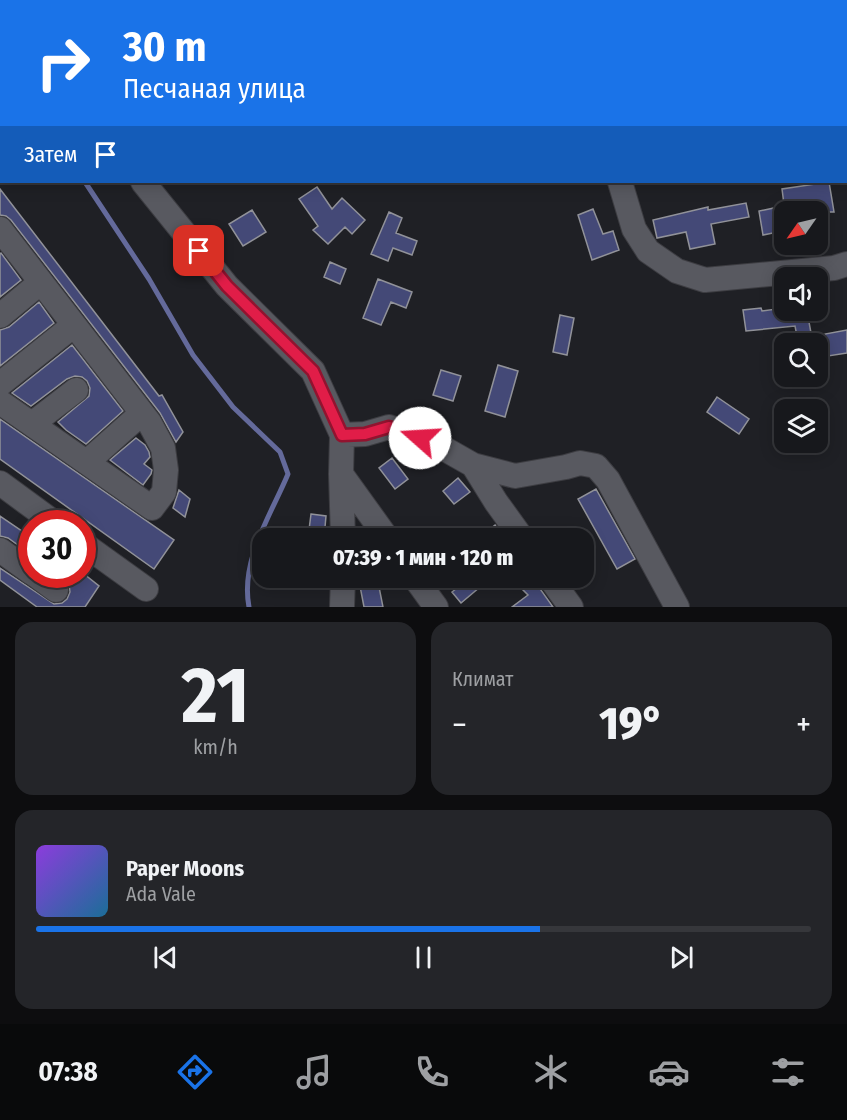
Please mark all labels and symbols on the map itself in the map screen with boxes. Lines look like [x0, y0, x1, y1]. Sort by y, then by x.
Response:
north arrow [774, 201, 828, 255]
pin [173, 225, 224, 276]
position arrow [388, 406, 452, 470]
speed limit sign: 30 [18, 510, 96, 588]

